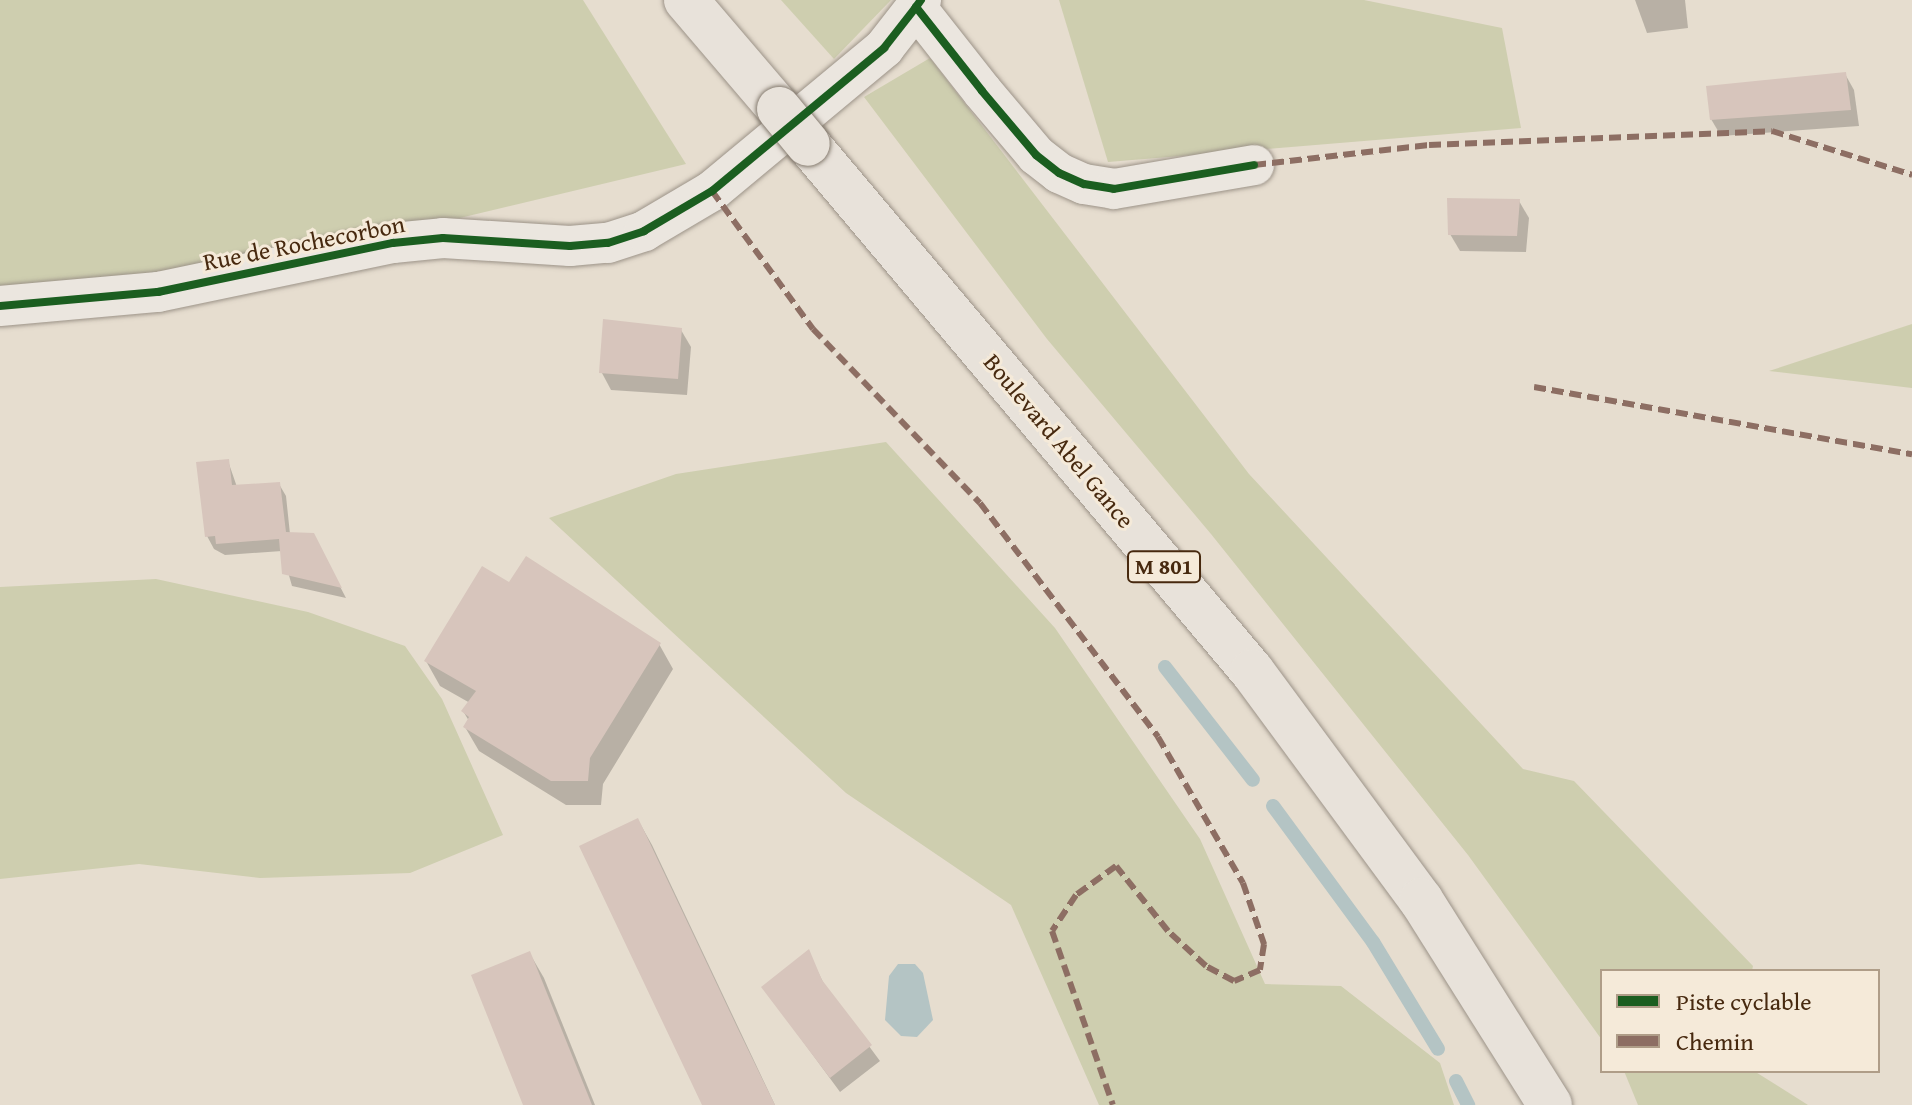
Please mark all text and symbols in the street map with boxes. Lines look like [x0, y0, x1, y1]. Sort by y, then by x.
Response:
street label: Rue de Rochecorbon [201, 209, 407, 277]
street label: Boulevard Abel Gance [978, 348, 1140, 534]
road number: M 801 [1126, 549, 1202, 585]
legend [1600, 969, 1880, 1073]
text: Piste cyclable [1676, 984, 1812, 1019]
text: Chemin [1676, 1024, 1754, 1059]

